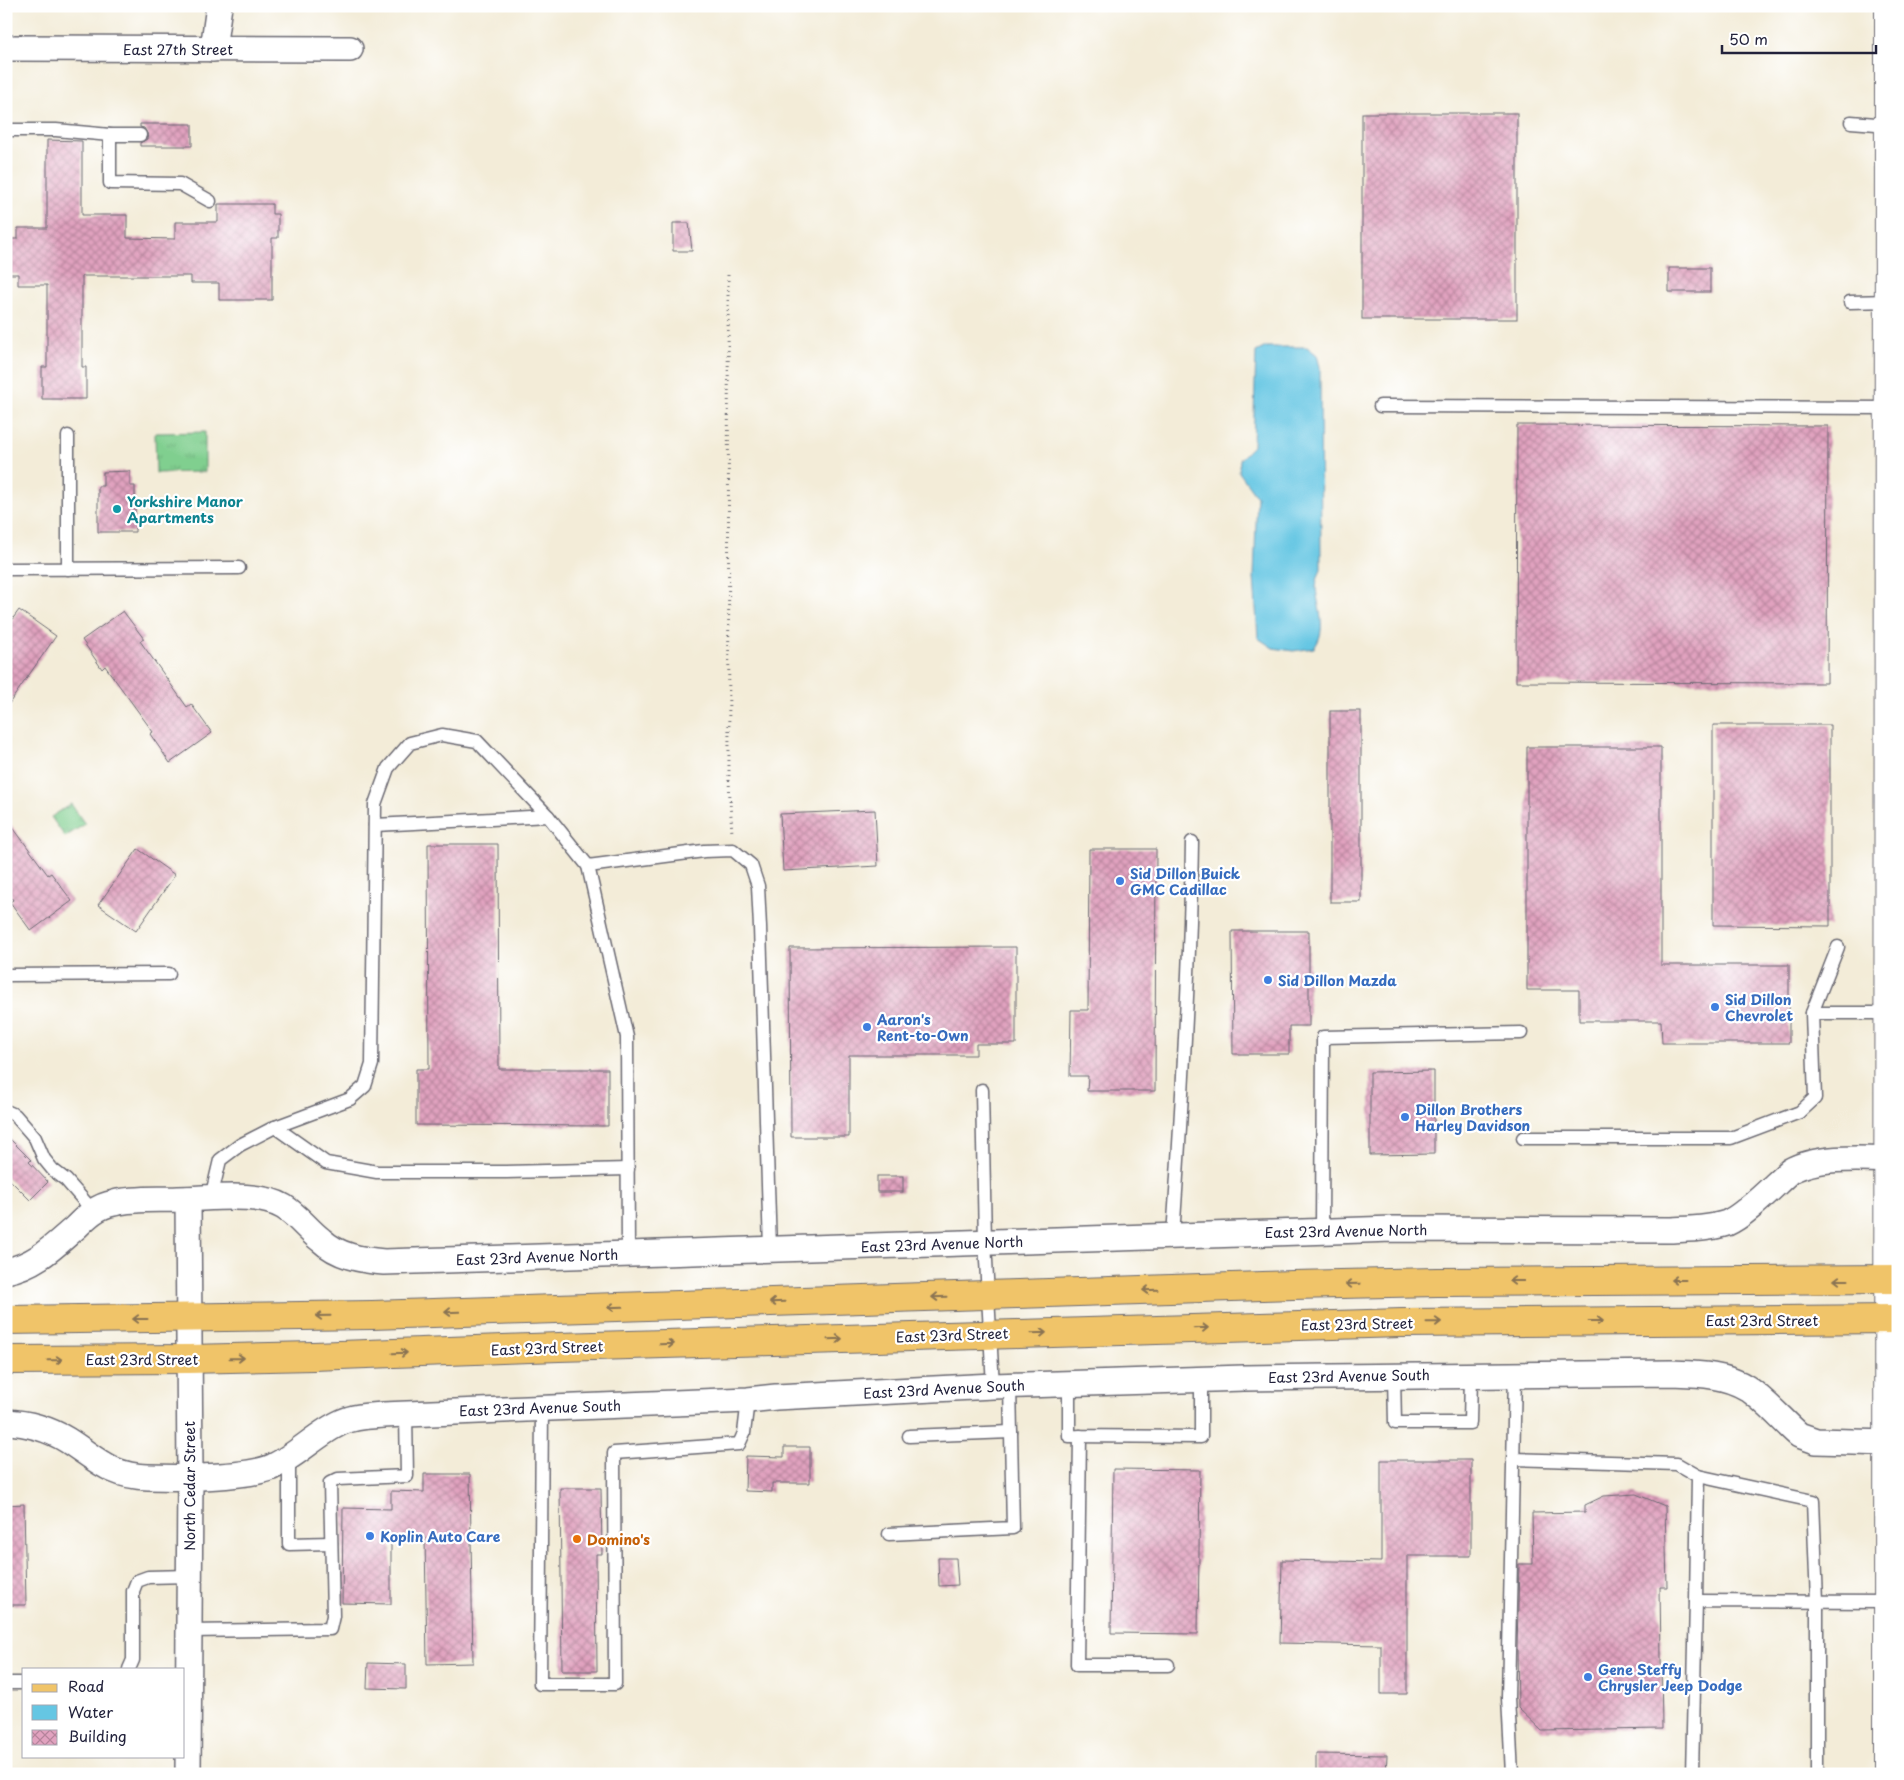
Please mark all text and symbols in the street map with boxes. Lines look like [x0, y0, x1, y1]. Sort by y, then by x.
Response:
scale bar [1722, 22, 1875, 54]
text: 50 m [1729, 27, 1768, 50]
street label: East 27th Street [123, 39, 233, 60]
place label: Yorkshire Manor Apartments [127, 491, 244, 528]
marker: Yorkshire Manor Apartments [111, 503, 123, 515]
place label: Sid Dillon Buick GMC Cadillac [1130, 863, 1241, 900]
marker: Sid Dillon Buick GMC Cadillac [1114, 875, 1126, 887]
place label: Sid Dillon Mazda [1278, 970, 1397, 991]
marker: Sid Dillon Mazda [1262, 974, 1274, 986]
place label: Sid Dillon Chevrolet [1725, 989, 1793, 1026]
marker: Sid Dillon Chevrolet [1709, 1001, 1721, 1013]
place label: Aaron's Rent-to-Own [876, 1009, 969, 1046]
marker: Aaron's Rent-to-Own [861, 1021, 873, 1033]
place label: Dillon Brothers Harley Davidson [1415, 1099, 1530, 1136]
marker: Dillon Brothers Harley Davidson [1399, 1111, 1411, 1123]
street label: East 23rd Avenue North [1265, 1219, 1427, 1243]
street label: East 23rd Avenue North [860, 1231, 1024, 1257]
street label: East 23rd Avenue North [455, 1244, 619, 1270]
one-way arrow [1670, 1275, 1686, 1285]
one-way arrow [1833, 1275, 1849, 1285]
one-way arrow [1508, 1277, 1524, 1286]
one-way arrow [1345, 1279, 1362, 1289]
one-way arrow [1142, 1285, 1158, 1295]
one-way arrow [932, 1292, 948, 1301]
one-way arrow [769, 1297, 786, 1307]
one-way arrow [607, 1302, 623, 1312]
one-way arrow [444, 1308, 460, 1317]
street label: East 23rd Street [1706, 1310, 1818, 1331]
one-way arrow [315, 1311, 332, 1321]
street label: East 23rd Street [1301, 1313, 1414, 1335]
one-way arrow [132, 1314, 148, 1324]
one-way arrow [1588, 1316, 1604, 1326]
one-way arrow [1425, 1317, 1441, 1327]
street label: East 23rd Street [895, 1323, 1009, 1347]
one-way arrow [1193, 1324, 1209, 1333]
one-way arrow [1030, 1328, 1047, 1338]
one-way arrow [826, 1334, 843, 1344]
street label: East 23rd Street [490, 1336, 604, 1360]
one-way arrow [658, 1339, 675, 1349]
one-way arrow [392, 1348, 408, 1358]
street label: East 23rd Street [86, 1349, 198, 1370]
one-way arrow [229, 1353, 245, 1363]
one-way arrow [46, 1355, 63, 1365]
street label: East 23rd Avenue South [1268, 1364, 1430, 1388]
street label: East 23rd Avenue South [863, 1374, 1025, 1404]
street label: East 23rd Avenue South [459, 1395, 621, 1421]
street label: North Cedar Street [179, 1421, 200, 1551]
place label: Koplin Auto Care [380, 1526, 501, 1547]
place label: Domino's [587, 1529, 650, 1550]
marker: Koplin Auto Care [364, 1530, 376, 1542]
marker: Domino's [571, 1533, 583, 1545]
place label: Gene Steffy Chrysler Jeep Dodge [1598, 1659, 1743, 1696]
legend [22, 1668, 185, 1758]
marker: Gene Steffy Chrysler Jeep Dodge [1582, 1671, 1594, 1683]
text: Road [68, 1674, 104, 1697]
text: Water [68, 1700, 113, 1723]
text: Building [68, 1724, 127, 1747]

